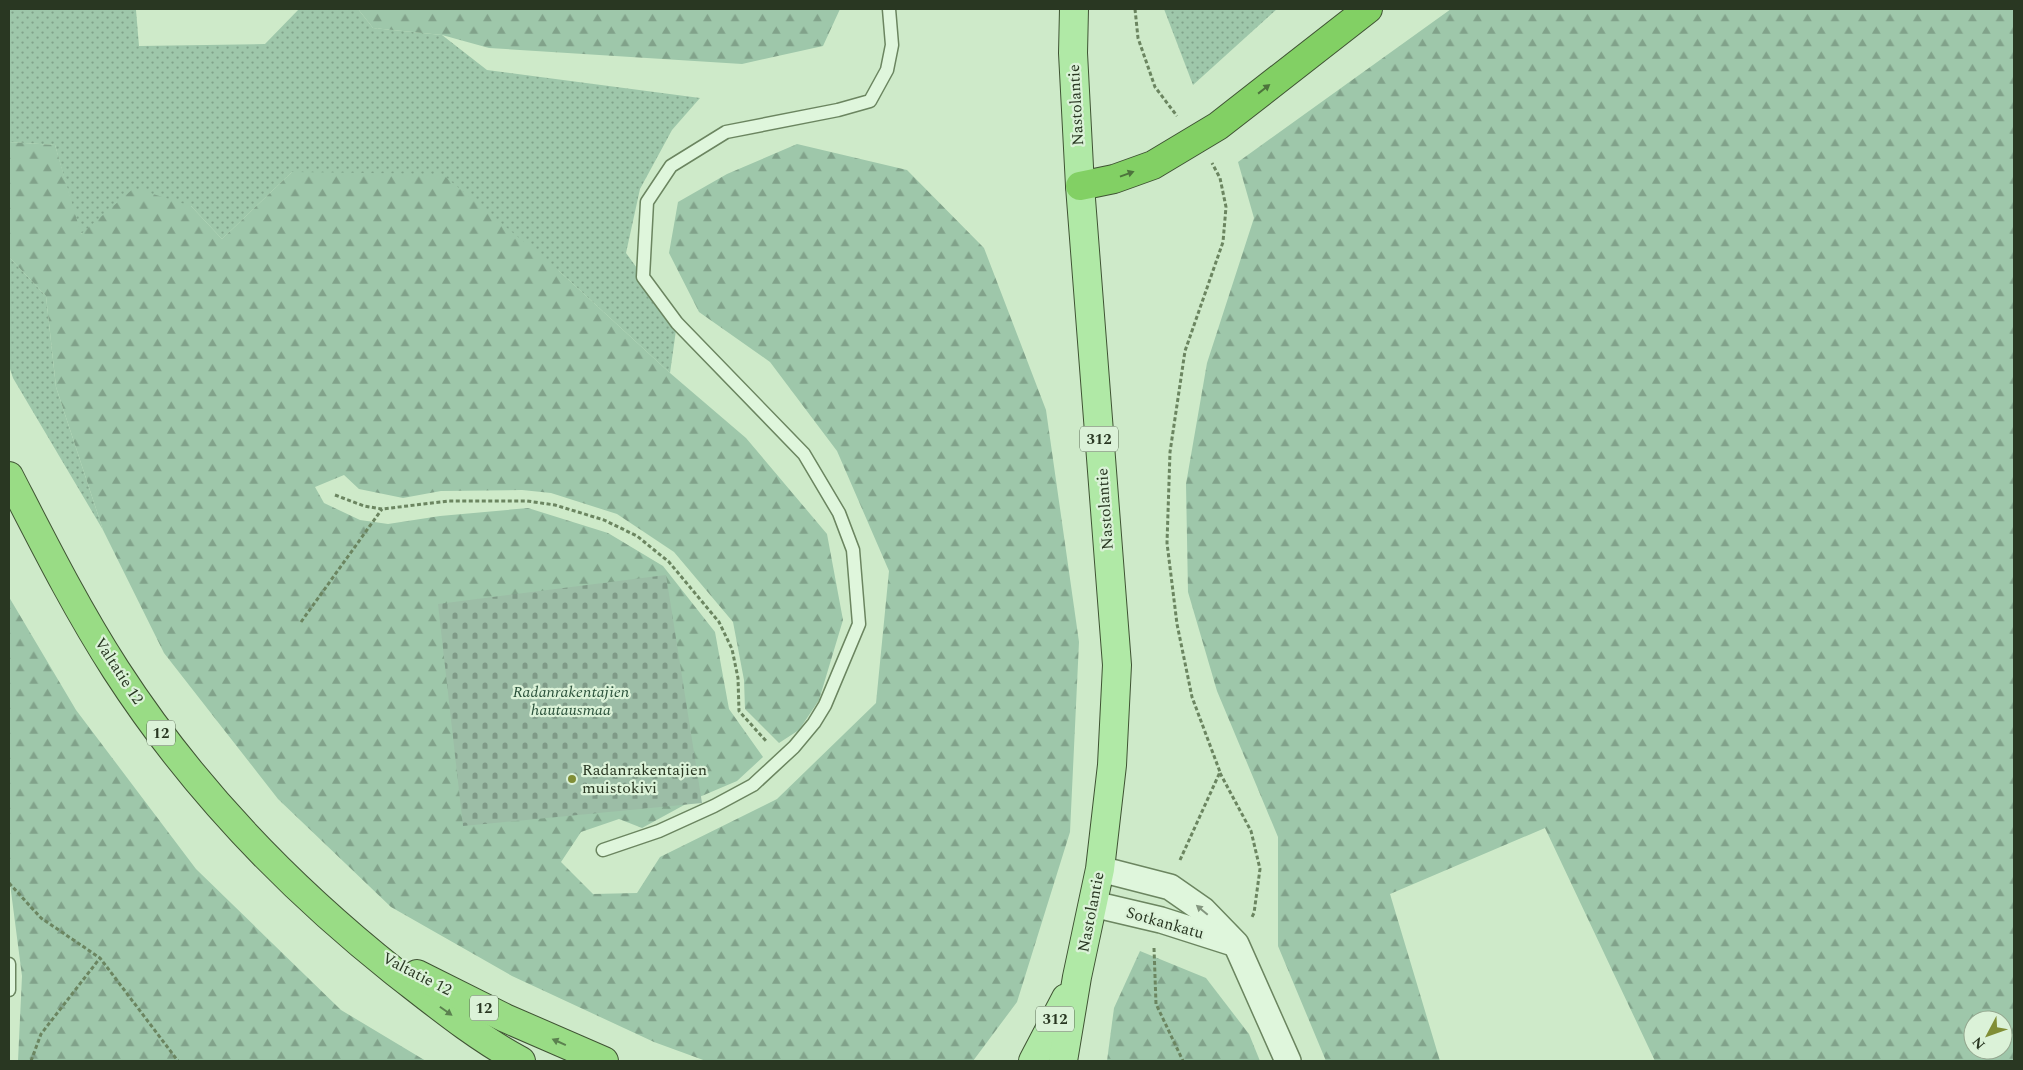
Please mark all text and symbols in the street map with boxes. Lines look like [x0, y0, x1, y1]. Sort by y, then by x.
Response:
street label: Nastolantie [1062, 64, 1090, 146]
one-way arrow [1258, 84, 1271, 95]
one-way arrow [1120, 170, 1135, 178]
road number: 312 [1080, 426, 1118, 452]
street label: Nastolantie [1090, 467, 1120, 551]
street label: Valtatie 12 [88, 633, 150, 709]
park label: Radanrakentajien hautausmaa [513, 680, 630, 722]
road number: 12 [147, 720, 175, 746]
place label: Radanrakentajien muistokivi [582, 758, 707, 800]
marker: Radanrakentajien muistokivi [566, 773, 578, 785]
street label: Nastolantie [1071, 870, 1111, 954]
street label: Sotkankatu [1123, 900, 1207, 946]
one-way arrow [1195, 904, 1208, 915]
street label: Valtatie 12 [378, 946, 456, 1002]
road number: 12 [470, 996, 498, 1020]
one-way arrow [439, 1006, 453, 1016]
road number: 312 [1036, 1006, 1074, 1032]
north arrow [1963, 1010, 2013, 1060]
text: N [1967, 1032, 1990, 1054]
one-way arrow [552, 1038, 566, 1046]

